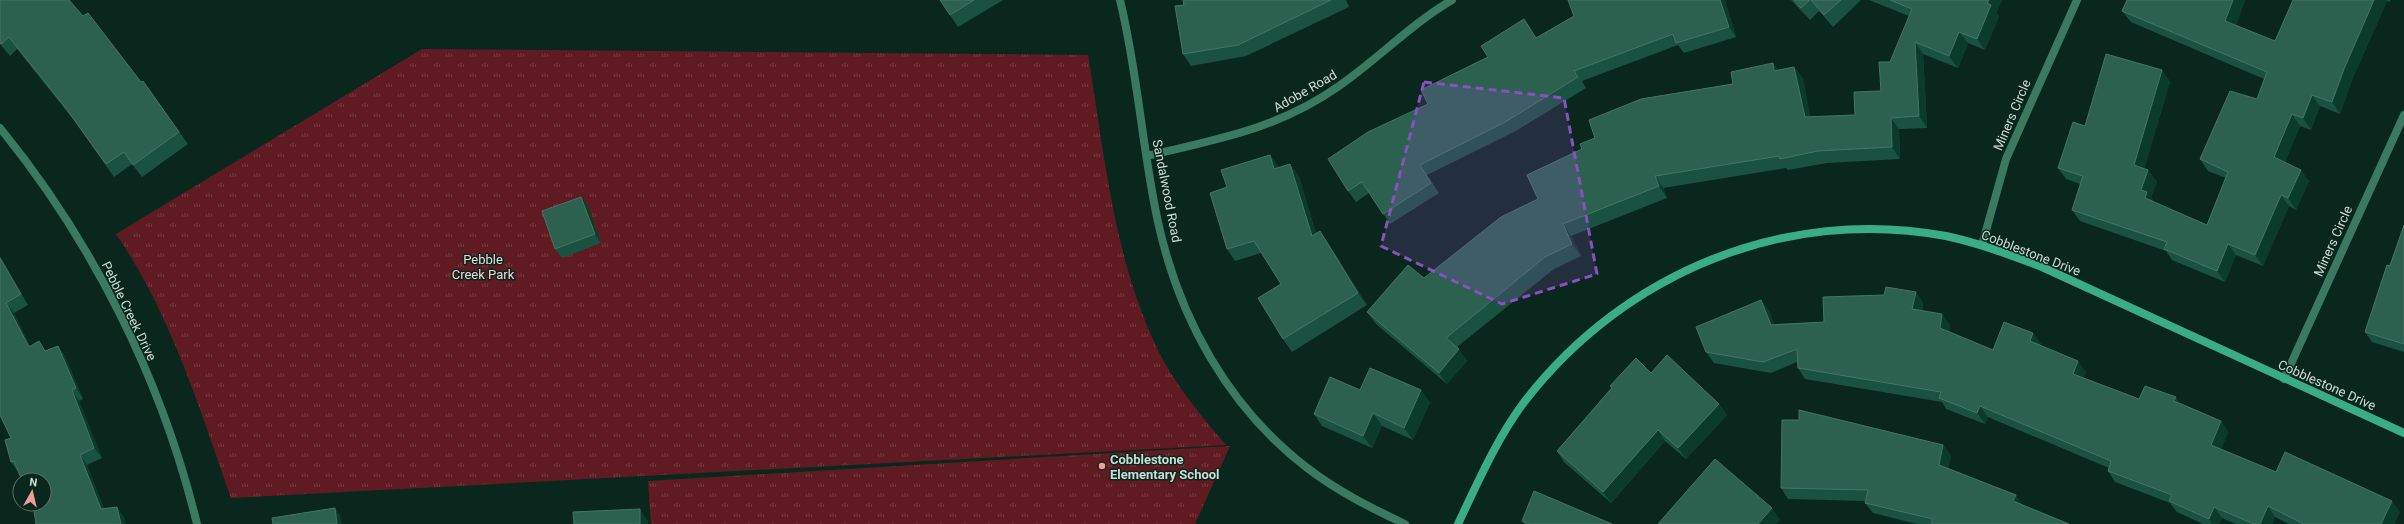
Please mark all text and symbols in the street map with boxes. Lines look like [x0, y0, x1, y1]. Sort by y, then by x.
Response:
street label: Adobe Road [1271, 67, 1339, 115]
street label: Miners Circle [1990, 77, 2034, 153]
street label: Sandalwood Road [1150, 138, 1184, 244]
street label: Miners Circle [2311, 203, 2355, 279]
street label: Cobblestone Drive [1979, 227, 2083, 279]
park label: Pebble Creek Park [452, 252, 515, 282]
street label: Pebble Creek Drive [98, 259, 160, 363]
street label: Cobblestone Drive [2276, 357, 2378, 413]
place label: Cobblestone Elementary School [1110, 452, 1220, 482]
marker: Cobblestone Elementary School [1097, 461, 1107, 471]
north arrow [12, 472, 52, 512]
text: N [29, 476, 38, 490]

